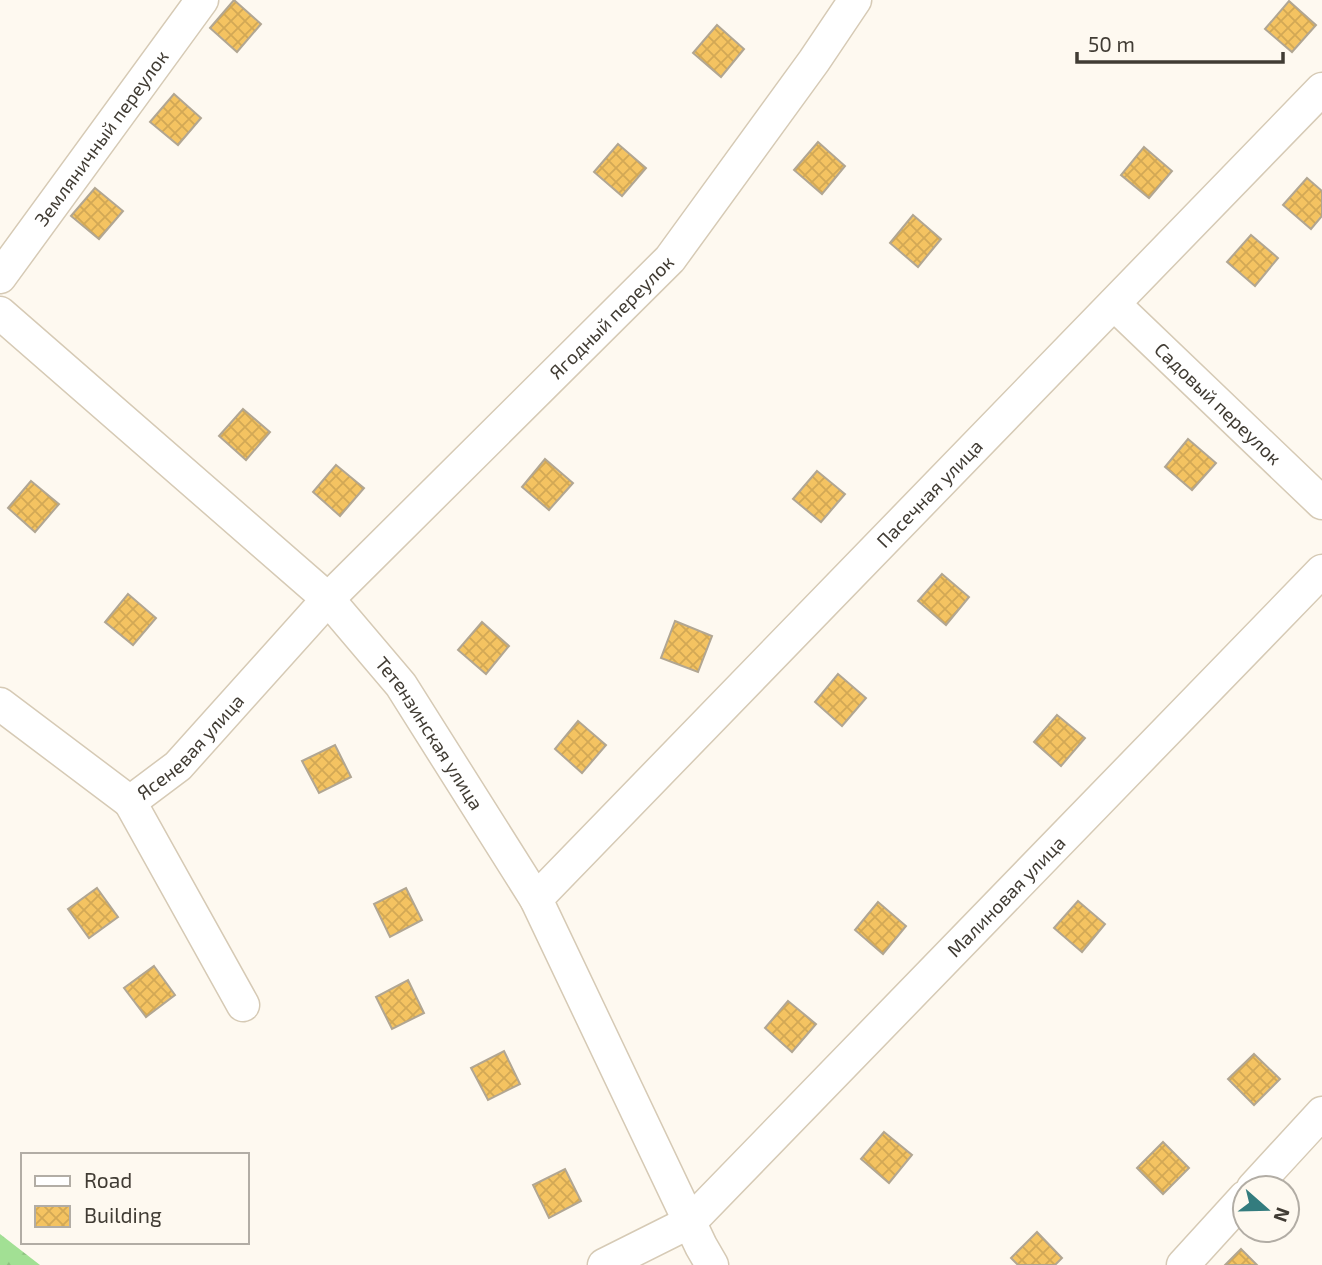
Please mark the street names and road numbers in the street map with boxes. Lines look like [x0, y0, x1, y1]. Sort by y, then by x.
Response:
street label: Земляничный переулок [29, 45, 173, 230]
street label: Ягодный переулок [544, 250, 678, 383]
street label: Садовый переулок [1150, 337, 1287, 469]
street label: Пасечная улица [871, 434, 987, 552]
street label: Тетензинская улица [371, 652, 489, 814]
street label: Ясеневая улица [132, 689, 248, 804]
street label: Малиновая улица [942, 831, 1070, 961]

